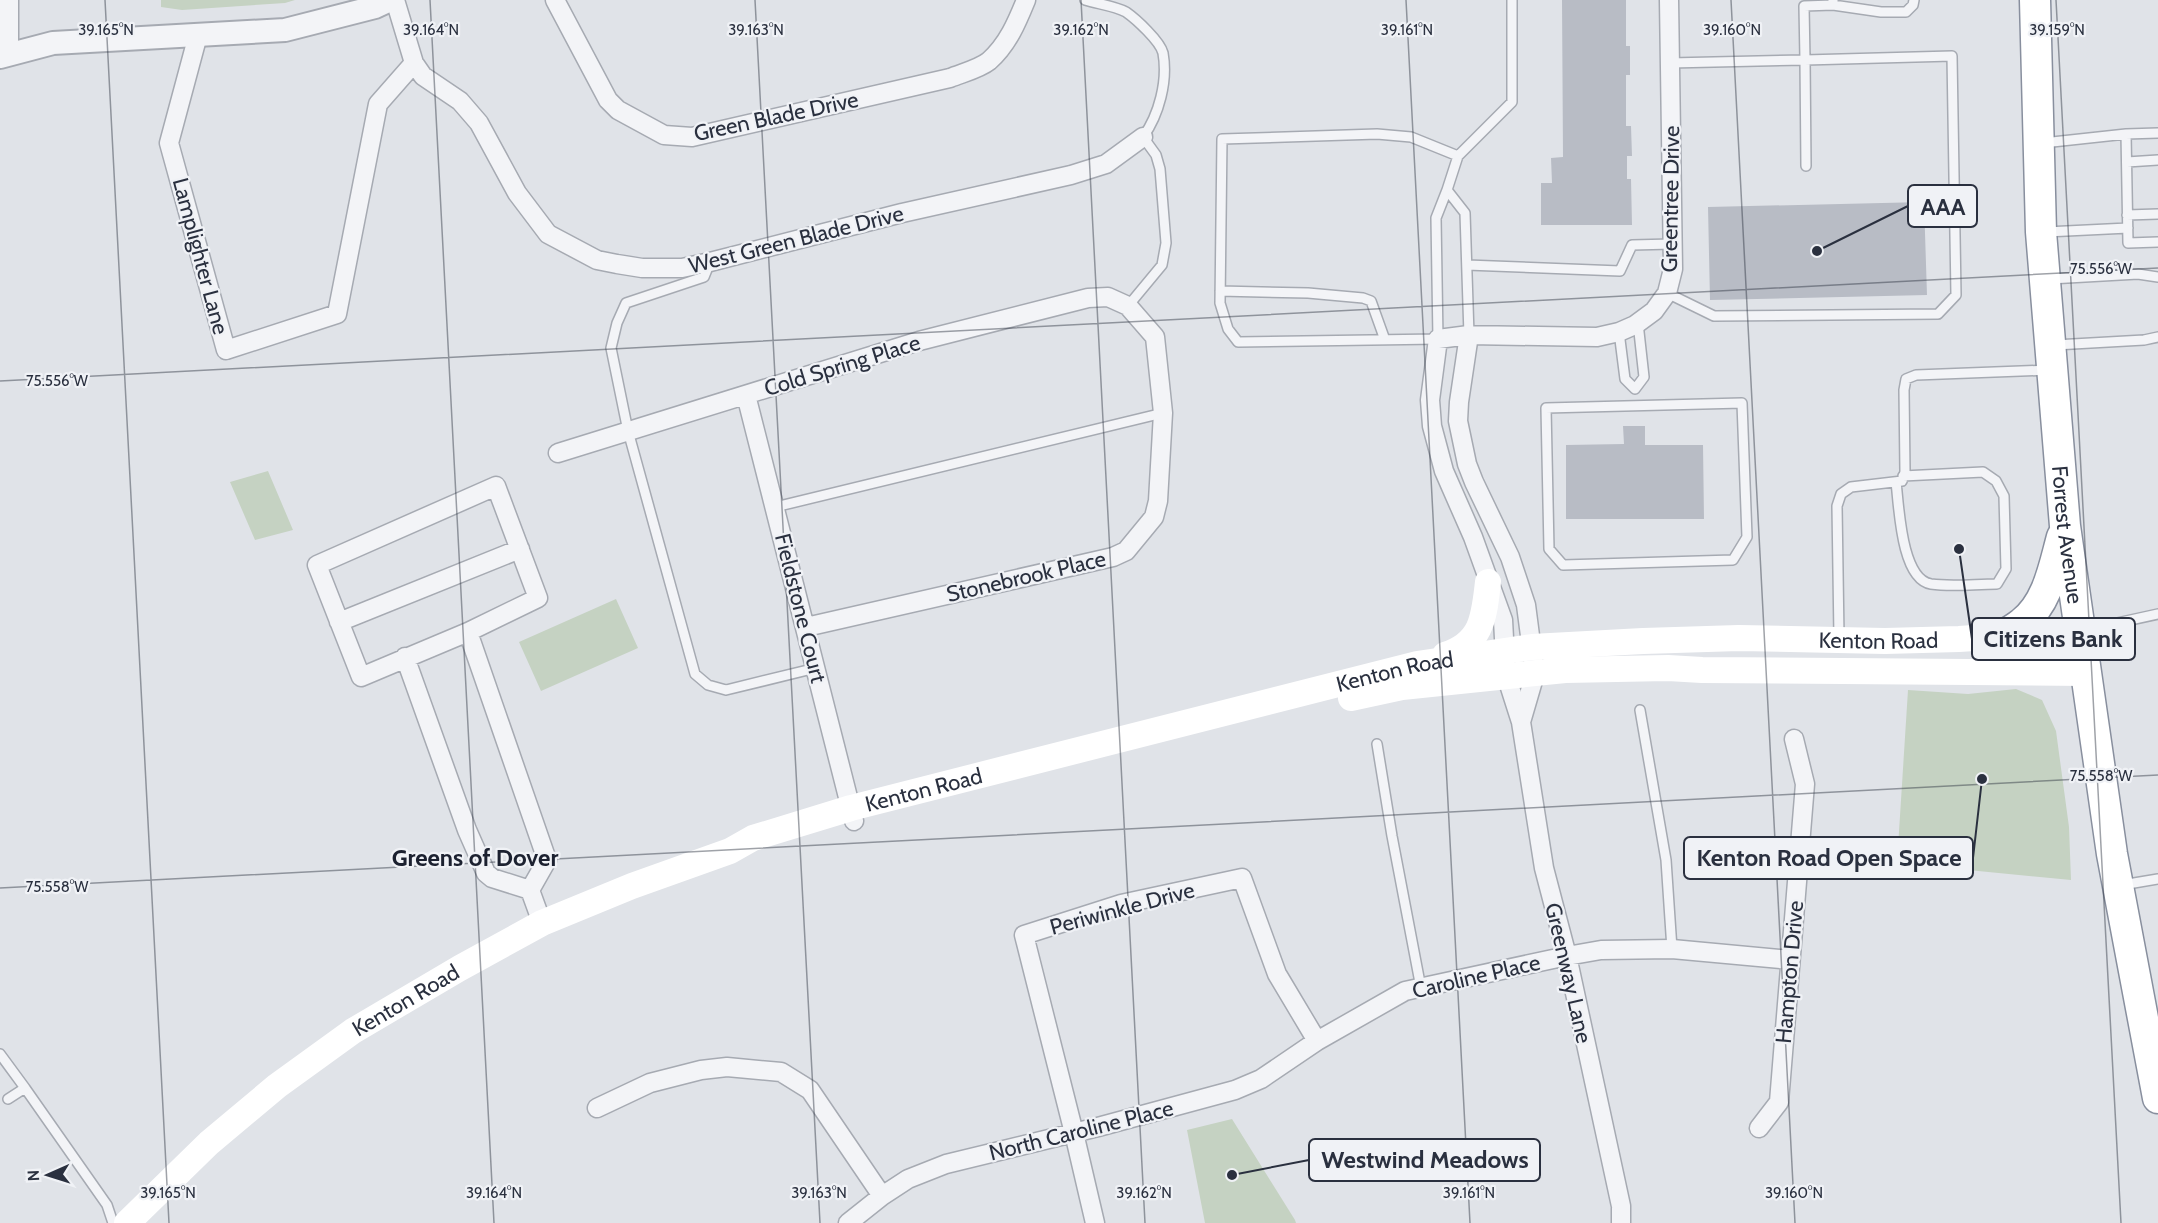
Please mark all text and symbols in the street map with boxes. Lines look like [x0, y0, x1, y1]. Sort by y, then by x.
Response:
text: 39.165°N [78, 21, 134, 39]
text: 39.164°N [403, 21, 459, 39]
text: 39.163°N [728, 21, 784, 39]
text: 39.162°N [1053, 21, 1109, 39]
text: 39.161°N [1381, 21, 1433, 39]
text: 39.160°N [1703, 21, 1761, 39]
text: 39.159°N [2029, 21, 2085, 39]
street label: Green Blade Drive [691, 86, 861, 147]
street label: Greentree Drive [1656, 125, 1685, 273]
street label: Lamplighter Lane [167, 175, 234, 338]
callout: AAA [1908, 185, 1977, 227]
text: AAA [1920, 192, 1966, 221]
street label: West Green Blade Drive [686, 200, 906, 279]
text: 75.556°W [2070, 260, 2133, 278]
street label: Cold Spring Place [761, 329, 923, 402]
text: 75.556°W [26, 372, 89, 390]
street label: Forrest Avenue [2046, 465, 2089, 606]
street label: Fieldstone Court [769, 531, 832, 686]
street label: Stonebrook Place [944, 545, 1108, 608]
callout: Citizens Bank [1972, 618, 2135, 660]
text: Citizens Bank [1983, 624, 2123, 653]
street label: Kenton Road [1818, 627, 1939, 655]
street label: Kenton Road [1333, 646, 1455, 698]
street label: Kenton Road [862, 762, 985, 818]
text: 75.558°W [2070, 767, 2133, 785]
callout: Kenton Road Open Space [1684, 837, 1973, 879]
district label: Greens of Dover [392, 843, 558, 872]
text: Kenton Road Open Space [1696, 843, 1962, 872]
street label: Periwinkle Drive [1047, 876, 1197, 941]
text: 75.558°W [26, 878, 89, 896]
street label: Hampton Drive [1770, 899, 1809, 1045]
street label: Greenway Lane [1539, 900, 1598, 1046]
street label: Caroline Place [1409, 949, 1543, 1004]
street label: Kenton Road [347, 959, 464, 1042]
street label: North Caroline Place [986, 1095, 1176, 1166]
callout: Westwind Meadows [1309, 1139, 1540, 1181]
north arrow [18, 1145, 78, 1205]
text: Westwind Meadows [1321, 1145, 1529, 1174]
text: N [24, 1170, 43, 1182]
text: 39.165°N [140, 1184, 196, 1202]
text: 39.164°N [466, 1184, 522, 1202]
text: 39.163°N [791, 1184, 847, 1202]
text: 39.162°N [1116, 1184, 1172, 1202]
text: 39.161°N [1443, 1184, 1495, 1202]
text: 39.160°N [1765, 1184, 1823, 1202]

